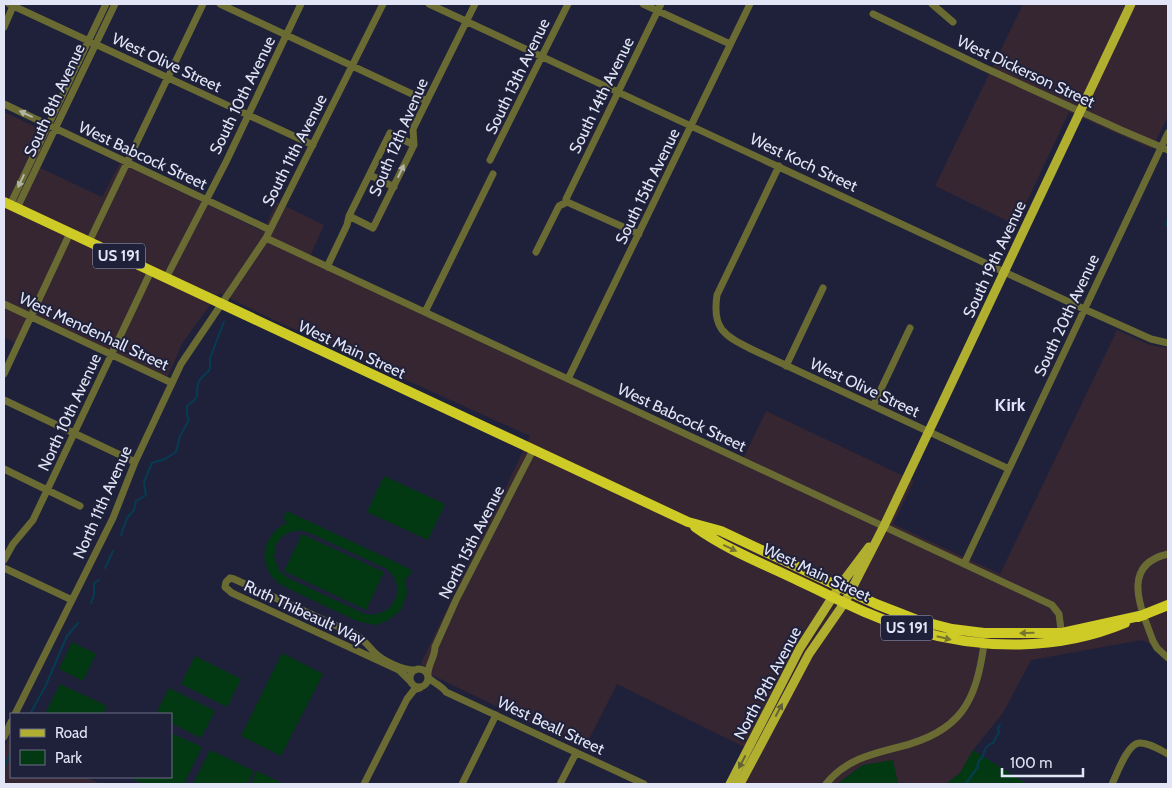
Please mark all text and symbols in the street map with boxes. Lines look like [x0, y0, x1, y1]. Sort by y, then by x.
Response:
street label: South 13th Avenue [481, 15, 554, 137]
street label: West Olive Street [109, 29, 225, 96]
street label: West Dickerson Street [954, 31, 1098, 112]
street label: South 10th Avenue [206, 33, 279, 157]
street label: South 14th Avenue [565, 34, 638, 156]
street label: South 8th Avenue [20, 41, 89, 160]
street label: South 12th Avenue [365, 75, 432, 199]
street label: South 11th Avenue [258, 91, 331, 209]
one-way arrow [19, 110, 33, 118]
street label: West Babcock Street [76, 117, 211, 194]
street label: South 15th Avenue [611, 125, 684, 247]
street label: West Koch Street [747, 129, 861, 196]
one-way arrow [398, 164, 406, 178]
one-way arrow [17, 174, 25, 188]
street label: South 19th Avenue [959, 198, 1030, 321]
road number: US 191 [93, 244, 145, 268]
street label: South 20th Avenue [1030, 251, 1103, 379]
street label: West Mendenhall Street [16, 288, 172, 375]
street label: West Main Street [295, 316, 409, 383]
street label: North 10th Avenue [34, 350, 105, 474]
street label: West Olive Street [807, 354, 923, 421]
street label: West Babcock Street [615, 379, 750, 456]
district label: Kirk [995, 394, 1026, 416]
street label: North 11th Avenue [69, 443, 136, 562]
street label: North 15th Avenue [435, 482, 508, 602]
street label: West Main Street [760, 539, 874, 606]
one-way arrow [722, 544, 737, 552]
street label: Ruth Thibeault Way [241, 576, 369, 649]
road number: US 191 [881, 616, 933, 640]
street label: North 19th Avenue [730, 623, 805, 743]
one-way arrow [1019, 630, 1035, 638]
one-way arrow [936, 634, 951, 642]
street label: West Beall Street [494, 692, 608, 759]
one-way arrow [775, 703, 783, 717]
legend [10, 713, 172, 778]
text: Road [55, 724, 88, 742]
scale bar [1002, 746, 1083, 778]
text: Park [55, 749, 82, 767]
text: 100 m [1010, 754, 1052, 772]
one-way arrow [737, 755, 746, 768]

